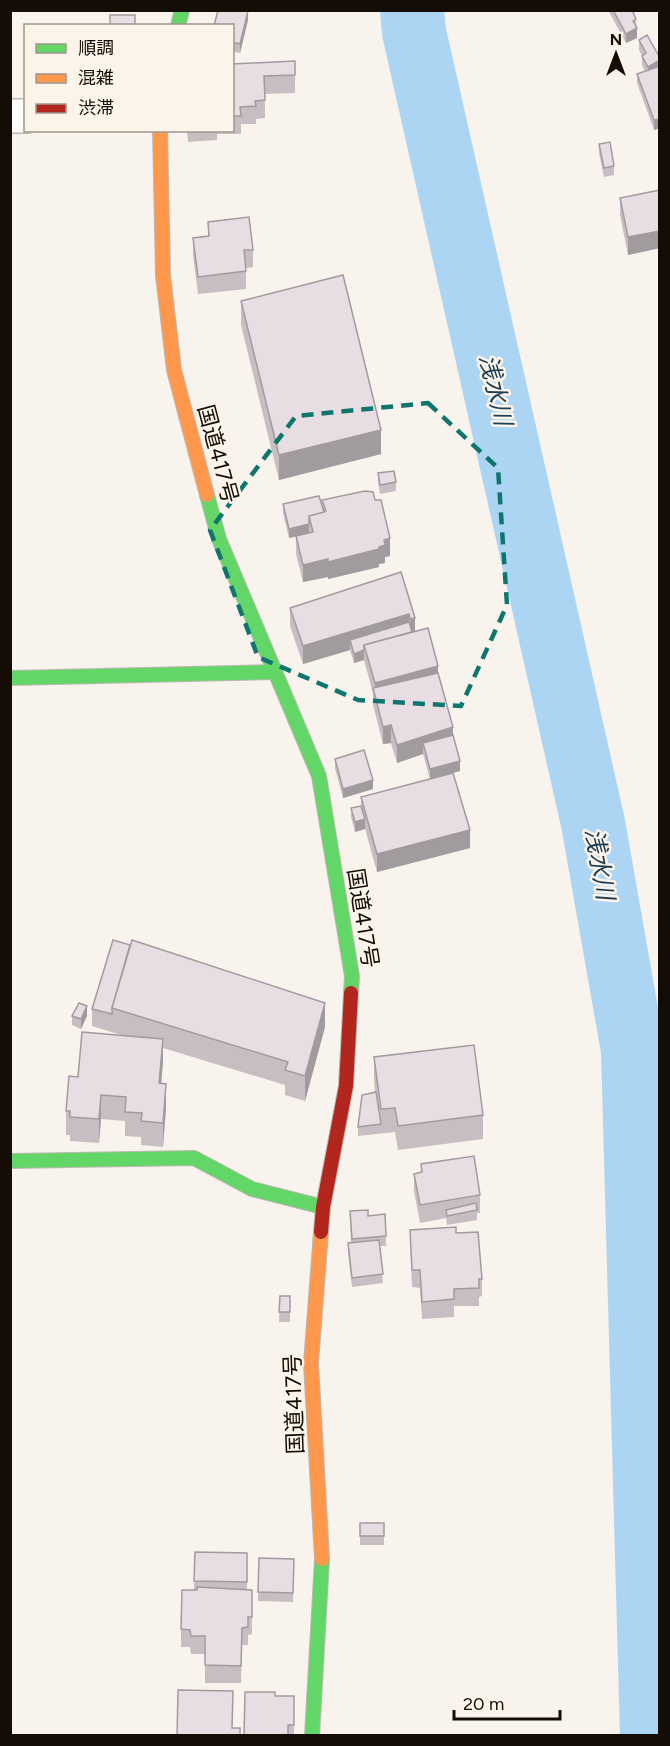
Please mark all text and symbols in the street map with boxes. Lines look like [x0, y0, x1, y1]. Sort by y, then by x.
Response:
legend [24, 24, 234, 132]
north arrow [586, 24, 646, 84]
text: N [610, 30, 622, 49]
text: 順調 [78, 37, 114, 59]
text: 混雑 [78, 67, 114, 89]
text: 渋滞 [78, 97, 114, 119]
water label: 浅水川 [474, 352, 519, 431]
street label: 国道417号 [192, 402, 244, 506]
water label: 浅水川 [579, 826, 621, 905]
street label: 国道417号 [342, 866, 384, 970]
street label: 国道417号 [279, 1353, 309, 1455]
scale bar [454, 1683, 560, 1721]
text: 20 m [463, 1693, 504, 1715]

